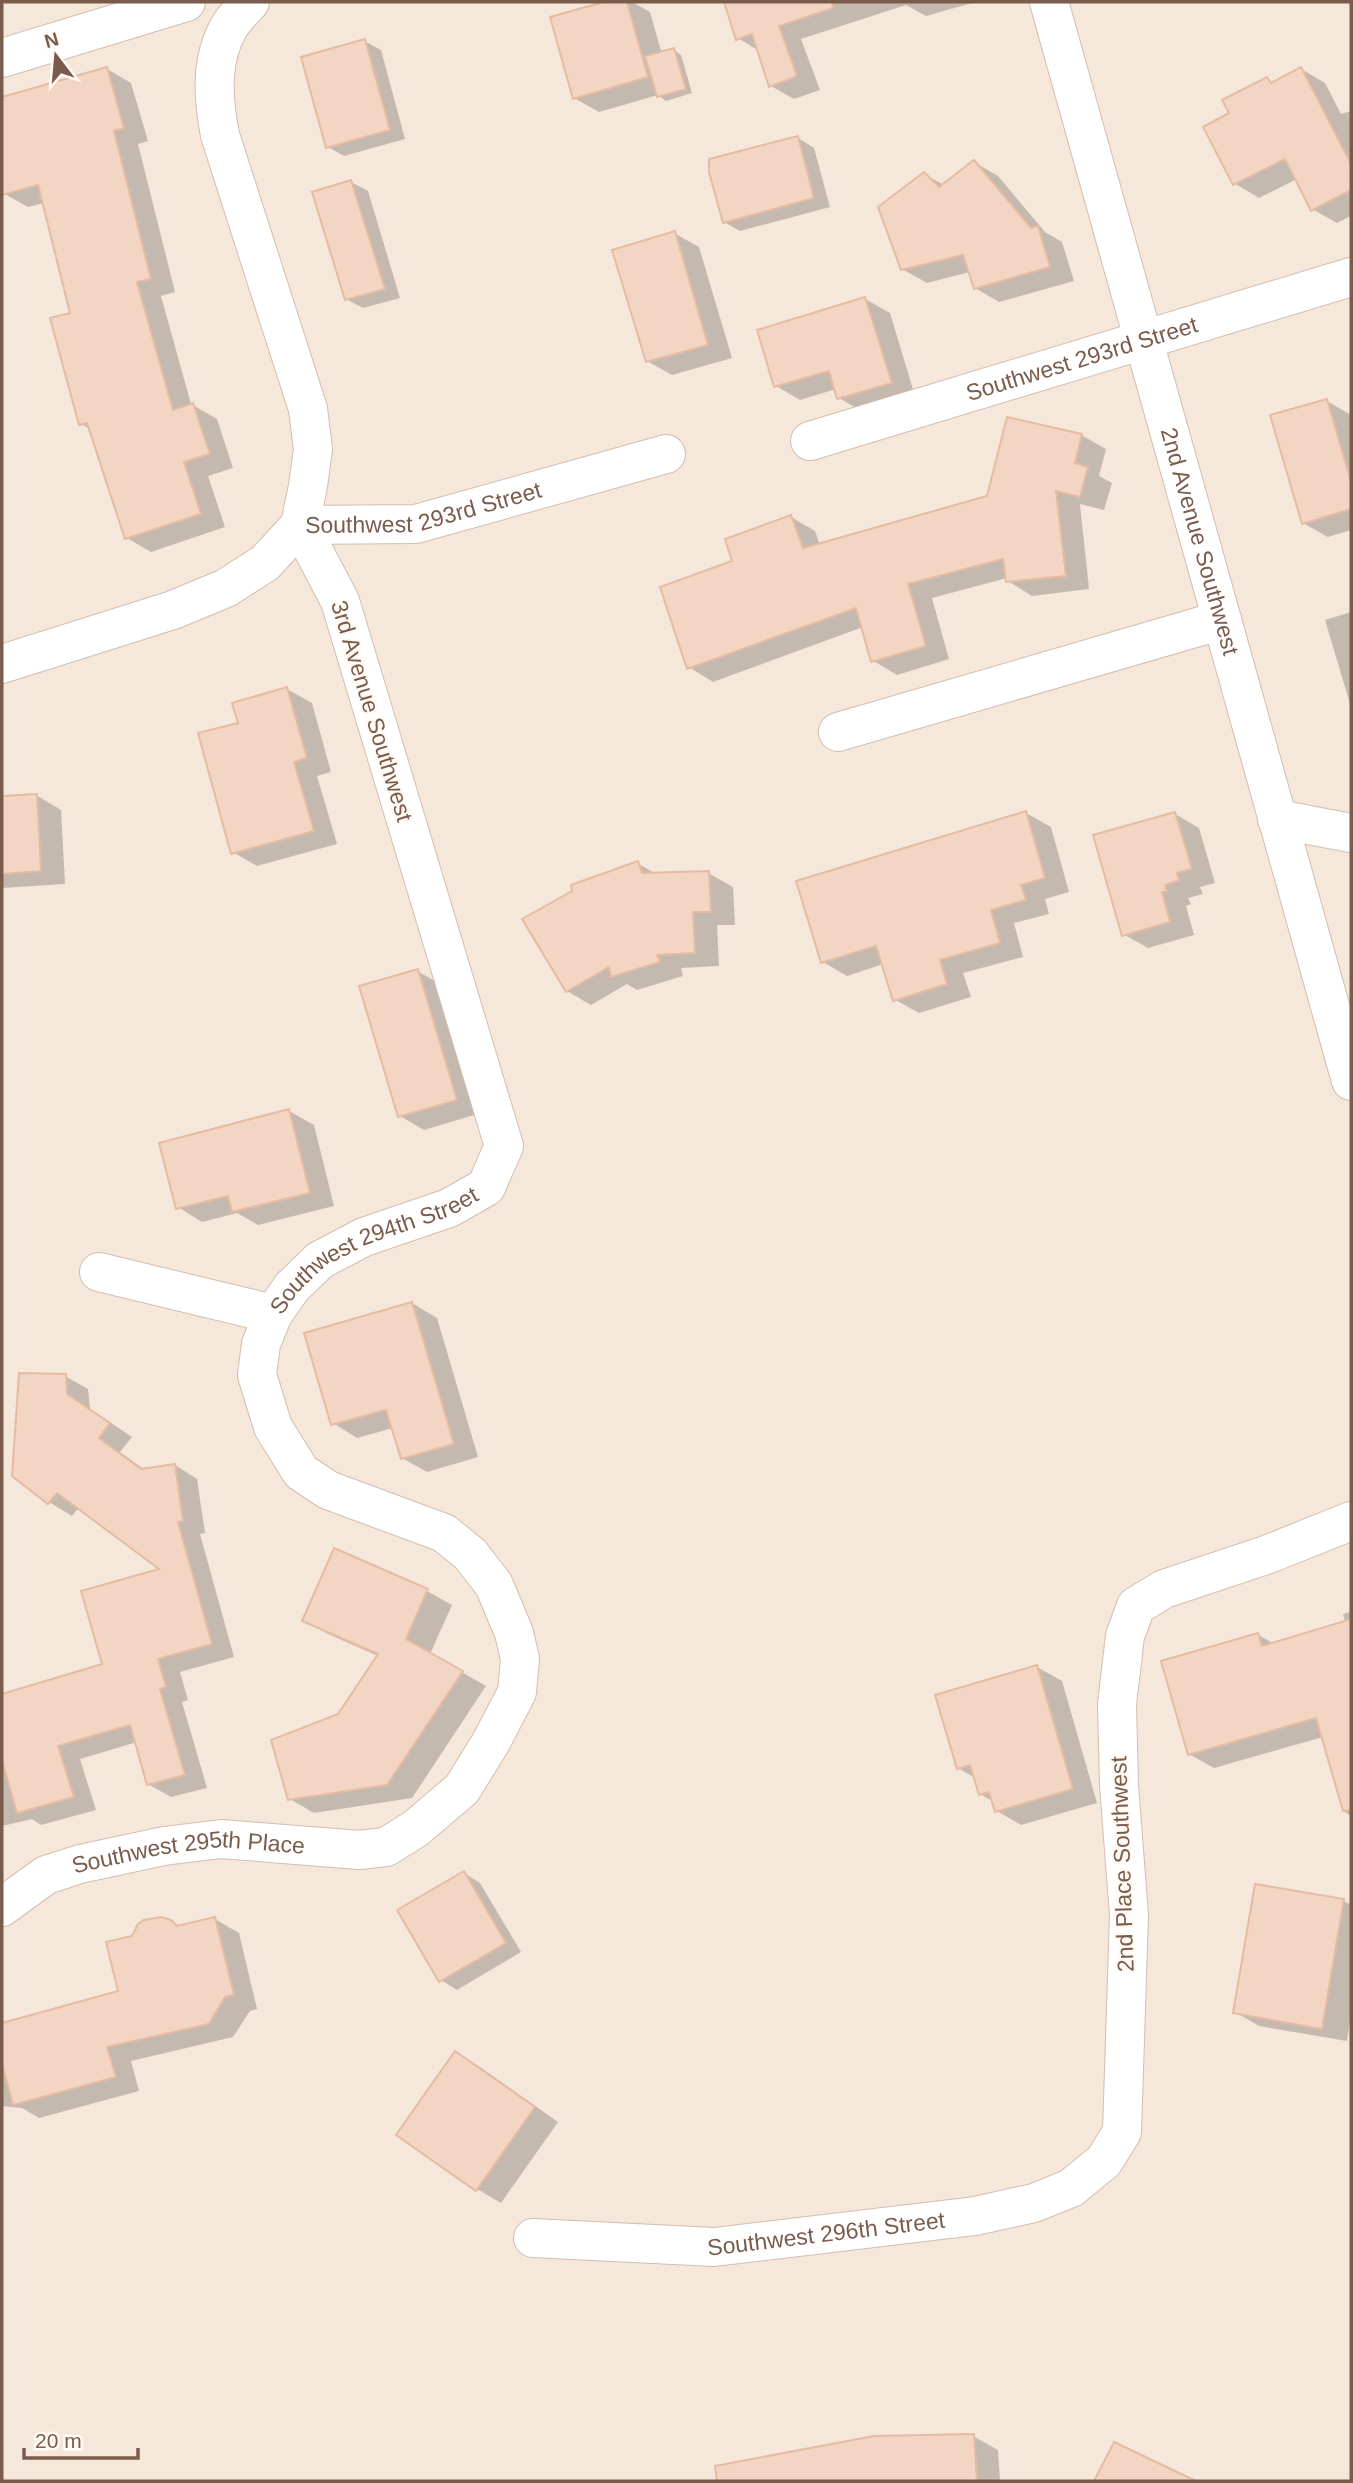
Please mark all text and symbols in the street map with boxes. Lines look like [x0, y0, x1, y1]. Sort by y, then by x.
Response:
north arrow [21, 21, 91, 91]
text: N [42, 28, 61, 52]
street label: Southwest 293rd Street [963, 311, 1201, 406]
street label: 2nd Avenue Southwest [1156, 425, 1244, 659]
street label: Southwest 293rd Street [305, 476, 545, 538]
street label: 3rd Avenue Southwest [326, 597, 418, 825]
street label: Southwest 294th Street [264, 1181, 483, 1319]
street label: 2nd Place Southwest [1105, 1755, 1139, 1972]
street label: Southwest 295th Place [69, 1826, 306, 1879]
street label: Southwest 296th Street [706, 2207, 947, 2261]
scale bar [24, 2416, 138, 2460]
text: 20 m [35, 2429, 82, 2452]

